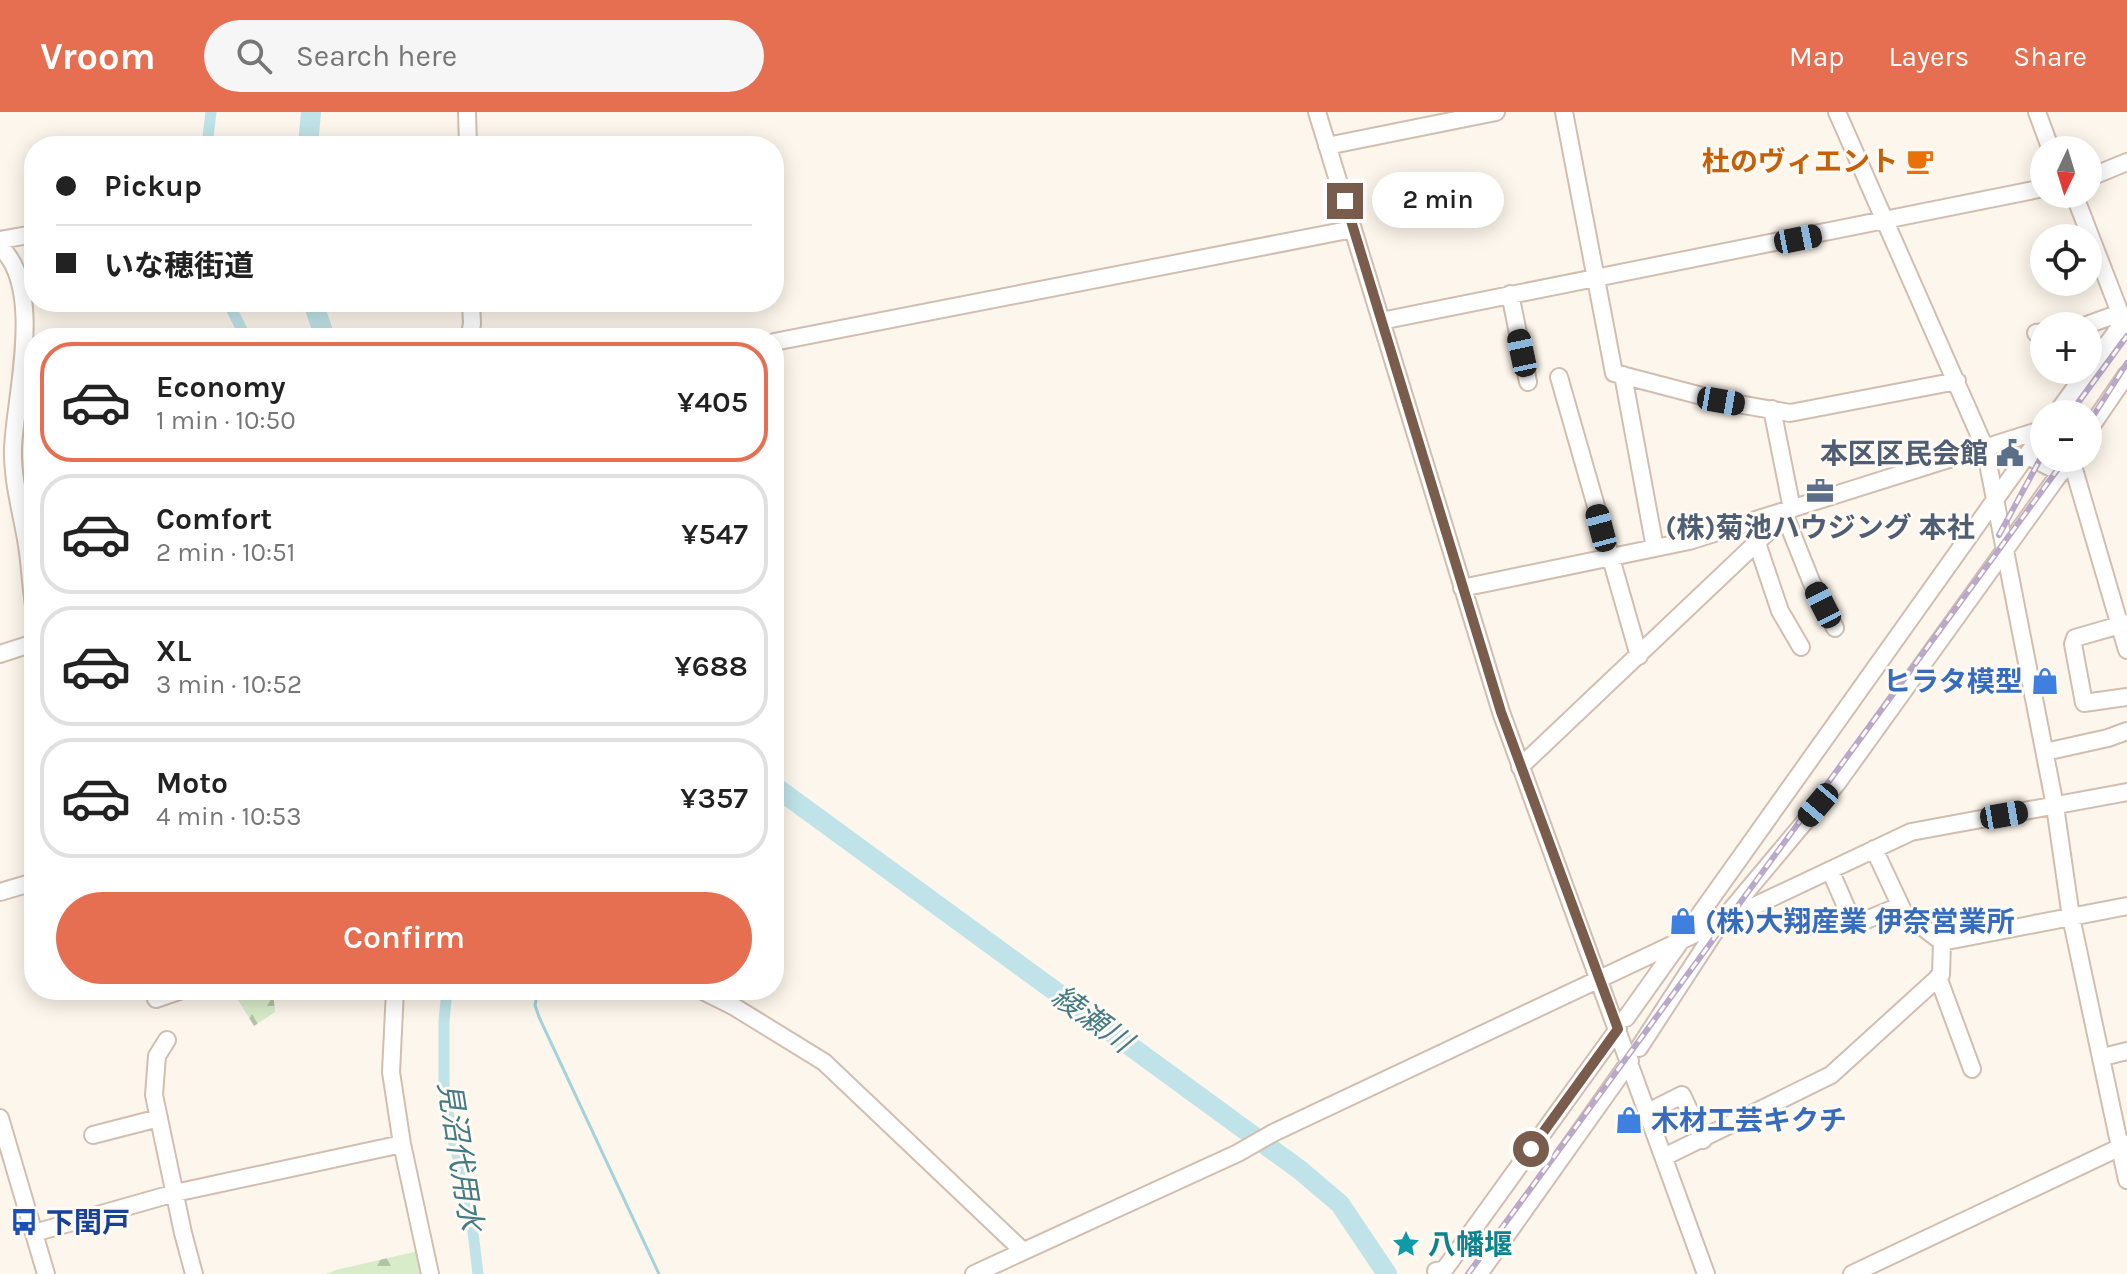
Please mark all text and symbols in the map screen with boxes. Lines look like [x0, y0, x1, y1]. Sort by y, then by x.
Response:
search box [204, 20, 764, 92]
text: Vroom [40, 34, 156, 79]
icon: search [232, 34, 276, 78]
text: Search here [296, 38, 457, 74]
text: Map [1789, 40, 1844, 73]
text: Layers [1888, 40, 1969, 73]
text: Share [2013, 40, 2087, 73]
north arrow [2030, 136, 2102, 208]
map controls [2030, 136, 2102, 472]
place label: 杜のヴィエント [1702, 145, 1898, 178]
cafe icon: 杜のヴィエント [1905, 146, 1935, 176]
text: Pickup [104, 168, 202, 204]
callout: 2 min [1373, 173, 1505, 229]
route end [1327, 183, 1363, 219]
text: 2 min [1403, 184, 1473, 215]
car [1772, 223, 1824, 255]
button: locate [2030, 224, 2102, 296]
text: いな穂街道 [104, 248, 254, 284]
button: + [2030, 312, 2102, 384]
car [1505, 327, 1539, 379]
icon: car [60, 366, 132, 438]
text: Economy [156, 369, 286, 405]
text: ¥405 [677, 384, 748, 420]
car [1695, 385, 1747, 417]
button: − [2030, 400, 2102, 472]
text: 1 min · 10:50 [156, 405, 296, 436]
place label: 本区区民会館 [1820, 437, 1988, 470]
public building icon: 本区区民会館 [1995, 438, 2025, 468]
office icon: (株)菊池ハウジング 本社 [1805, 476, 1835, 506]
icon: car [60, 498, 132, 570]
text: Comfort [156, 501, 272, 537]
car [1583, 502, 1619, 554]
place label: (株)菊池ハウジング 本社 [1665, 511, 1975, 544]
text: ¥547 [681, 516, 748, 552]
text: 2 min · 10:51 [156, 537, 295, 568]
car [1801, 578, 1845, 632]
icon: car [60, 630, 132, 702]
text: XL [156, 633, 191, 669]
text: ¥688 [675, 648, 748, 684]
place label: ヒラタ模型 [1883, 665, 2023, 698]
shop icon: ヒラタ模型 [2030, 666, 2060, 696]
text: 3 min · 10:52 [156, 669, 302, 700]
icon: car [60, 762, 132, 834]
text: Moto [156, 765, 228, 801]
car [1793, 779, 1843, 831]
text: ¥357 [680, 780, 748, 816]
car [1978, 799, 2030, 831]
text: 4 min · 10:53 [156, 801, 302, 832]
button: Confirm [56, 892, 752, 984]
place label: (株)大翔産業 伊奈営業所 [1705, 905, 2014, 938]
shop icon: (株)大翔産業 伊奈営業所 [1668, 906, 1698, 936]
water label: 綾瀬川 [1045, 978, 1141, 1062]
water label: 見沼代用水 [430, 1079, 490, 1236]
place label: 木材工芸キクチ [1651, 1104, 1847, 1137]
shop icon: 木材工芸キクチ [1614, 1105, 1644, 1135]
route start [1513, 1131, 1549, 1167]
place label: 下閏戸 [46, 1206, 130, 1239]
bus stop icon: 下閏戸 [9, 1207, 39, 1237]
place label: 八幡堰 [1428, 1228, 1512, 1261]
place icon: 八幡堰 [1391, 1229, 1421, 1259]

